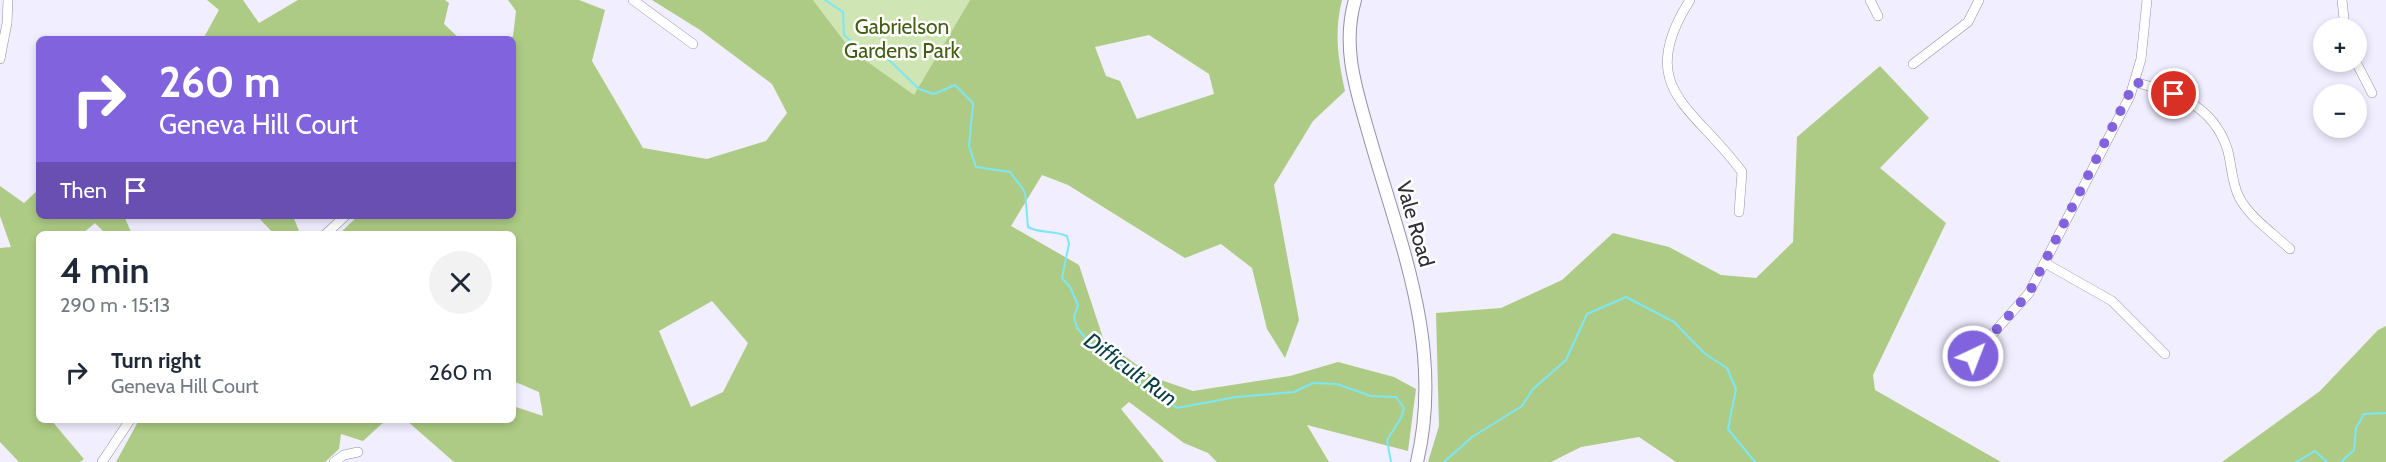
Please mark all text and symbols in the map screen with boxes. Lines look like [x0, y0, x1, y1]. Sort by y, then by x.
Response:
park label: Gabrielson Gardens Park [844, 14, 961, 63]
map controls [2313, 18, 2367, 138]
button: + [2313, 18, 2367, 72]
text: 260 m [159, 56, 280, 108]
icon: right [60, 60, 138, 138]
pin [2148, 68, 2199, 119]
icon: arrive [2157, 77, 2190, 110]
button: − [2313, 84, 2367, 138]
text: Geneva Hill Court [159, 108, 358, 141]
icon: arrive [119, 174, 152, 207]
text: Then [60, 177, 107, 204]
street label: Vale Road [1391, 178, 1440, 270]
text: 4 min [60, 248, 150, 292]
button: close [429, 251, 492, 314]
text: 290 m · 15:13 [60, 293, 170, 317]
position arrow [1941, 324, 2005, 388]
water label: Difficult Run [1079, 327, 1182, 412]
text: Turn right [111, 347, 201, 374]
icon: right [60, 356, 93, 389]
text: 260 m [428, 359, 492, 386]
text: Geneva Hill Court [111, 374, 258, 398]

